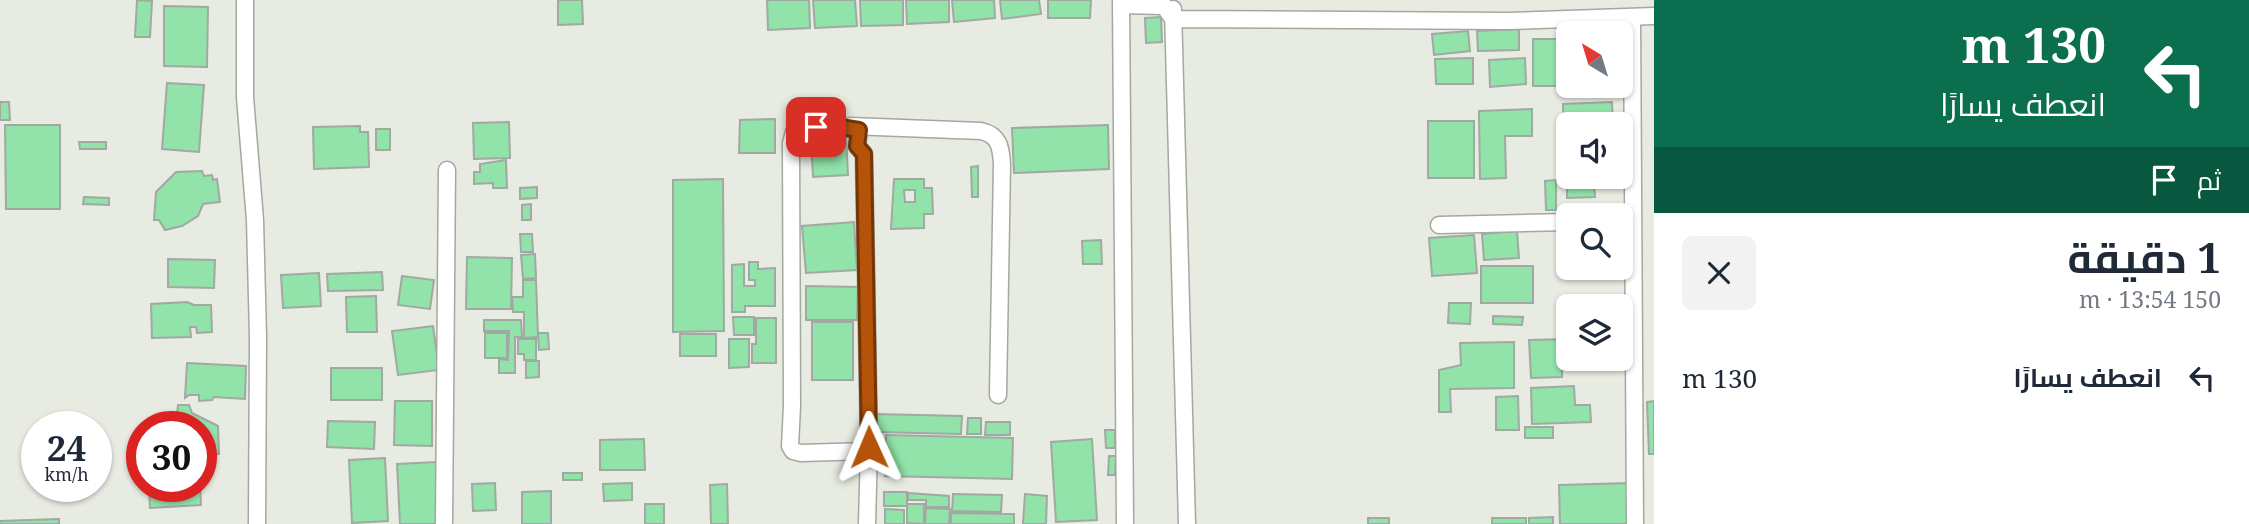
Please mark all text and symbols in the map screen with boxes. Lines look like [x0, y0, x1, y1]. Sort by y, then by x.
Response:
text: 130 m [1962, 11, 2106, 77]
north arrow [1556, 21, 1633, 98]
map controls [1556, 21, 1633, 371]
icon: left [2130, 28, 2221, 119]
text: انعطف يسارًا [1940, 82, 2106, 125]
pin [786, 97, 846, 157]
icon: arrive [797, 108, 835, 146]
button: sound [1556, 112, 1633, 189]
icon: arrive [2145, 161, 2183, 199]
text: ثم [2197, 162, 2221, 198]
button: search [1556, 203, 1633, 280]
text: 1 دقيقة [2068, 228, 2221, 285]
button: close [1682, 236, 1756, 310]
text: 150 m · 13:54 [2079, 283, 2221, 315]
button: layers [1556, 294, 1633, 371]
text: انعطف يسارًا [2013, 359, 2162, 395]
icon: left [2183, 359, 2221, 397]
text: 130 m [1682, 360, 1757, 396]
position arrow [832, 410, 906, 484]
speed limit sign: 30 [126, 411, 217, 502]
text: 24 [47, 424, 86, 471]
text: km/h [44, 462, 89, 486]

